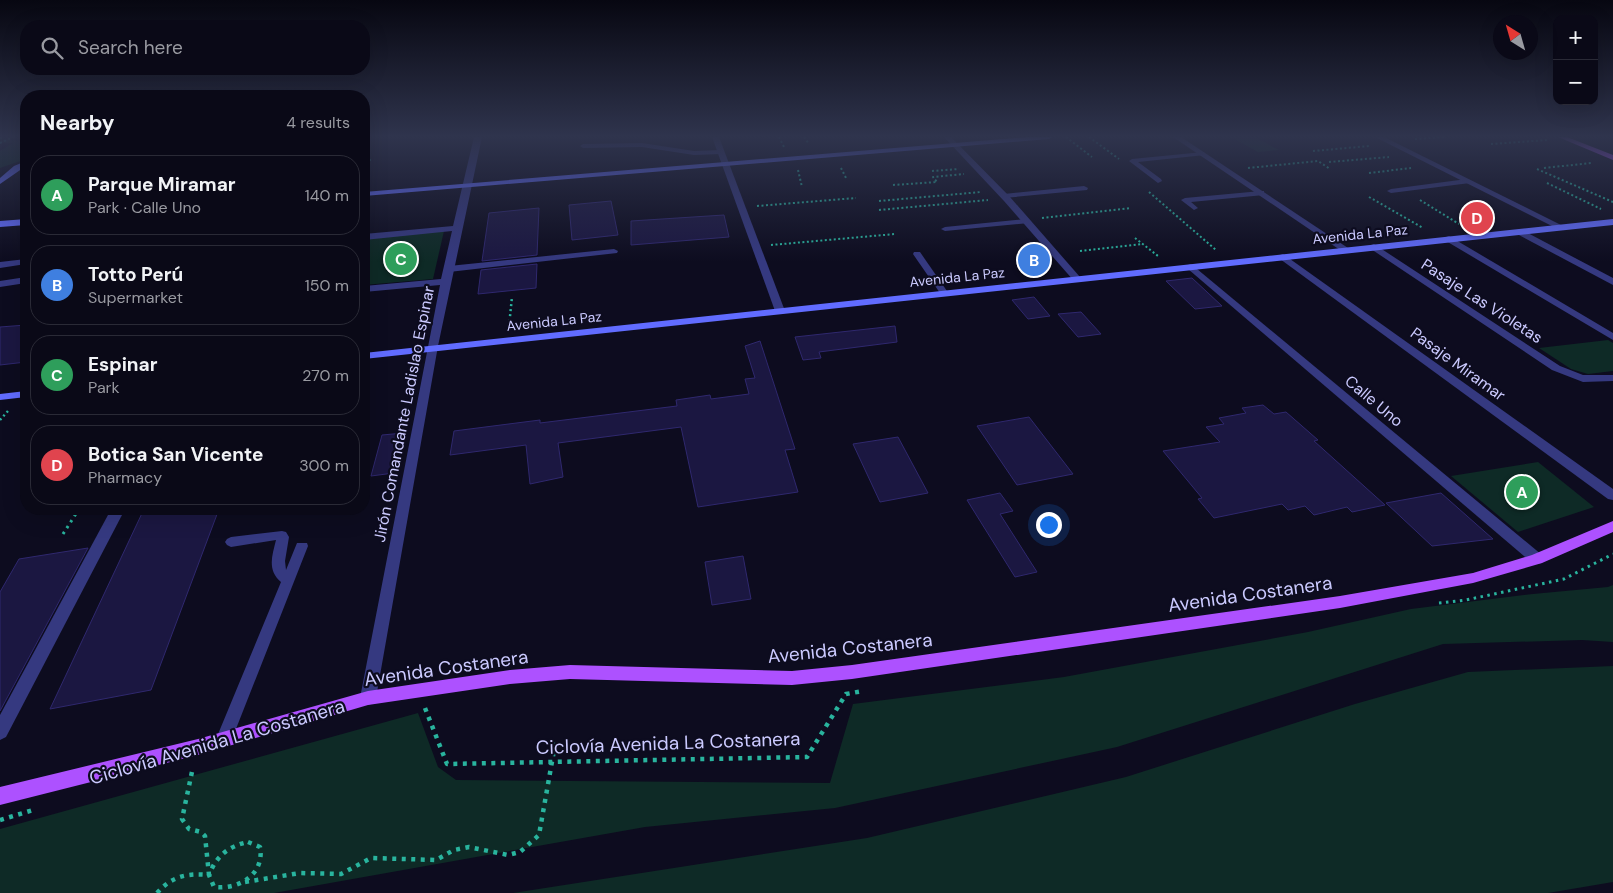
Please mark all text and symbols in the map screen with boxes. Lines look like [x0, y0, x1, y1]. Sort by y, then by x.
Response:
north arrow [1493, 15, 1538, 60]
map controls [1553, 15, 1598, 105]
button: + [1553, 15, 1598, 60]
search box [20, 20, 370, 75]
icon: search [38, 34, 66, 62]
text: Search here [78, 35, 183, 60]
button: − [1553, 60, 1598, 105]
text: Nearby [40, 109, 114, 137]
text: 4 results [286, 112, 350, 133]
text: Parque Miramar [88, 172, 236, 197]
text: A [51, 185, 63, 206]
text: 140 m [305, 185, 349, 206]
text: Park · Calle Uno [88, 197, 201, 218]
pin: D [1461, 199, 1493, 237]
street label: Avenida La Paz [1312, 220, 1408, 248]
pin: C [385, 240, 417, 278]
pin: B [1018, 241, 1050, 279]
street label: Pasaje Las Violetas [1417, 254, 1547, 348]
text: Totto Perú [88, 262, 183, 287]
street label: Avenida La Paz [909, 263, 1005, 291]
text: B [52, 275, 62, 296]
text: 150 m [305, 275, 349, 296]
street label: Jirón Comandante Ladislao Espinar [369, 284, 439, 544]
text: Supermarket [88, 287, 183, 308]
street label: Avenida La Paz [506, 307, 602, 335]
street label: Pasaje Miramar [1406, 322, 1510, 406]
text: Espinar [88, 352, 157, 377]
text: C [51, 365, 63, 386]
text: 270 m [302, 365, 349, 386]
street label: Calle Uno [1341, 371, 1407, 431]
text: Park [88, 377, 120, 398]
text: Botica San Vicente [88, 442, 263, 467]
text: D [51, 455, 63, 476]
text: 300 m [299, 455, 349, 476]
text: Pharmacy [88, 467, 162, 488]
pin: A [1506, 473, 1538, 511]
your location [1036, 512, 1062, 538]
street label: Avenida Costanera [1166, 570, 1334, 618]
street label: Avenida Costanera [766, 627, 934, 669]
street label: Avenida Costanera [362, 644, 530, 692]
street label: Ciclovía Avenida La Costanera [86, 693, 348, 791]
street label: Ciclovía Avenida La Costanera [535, 726, 801, 760]

